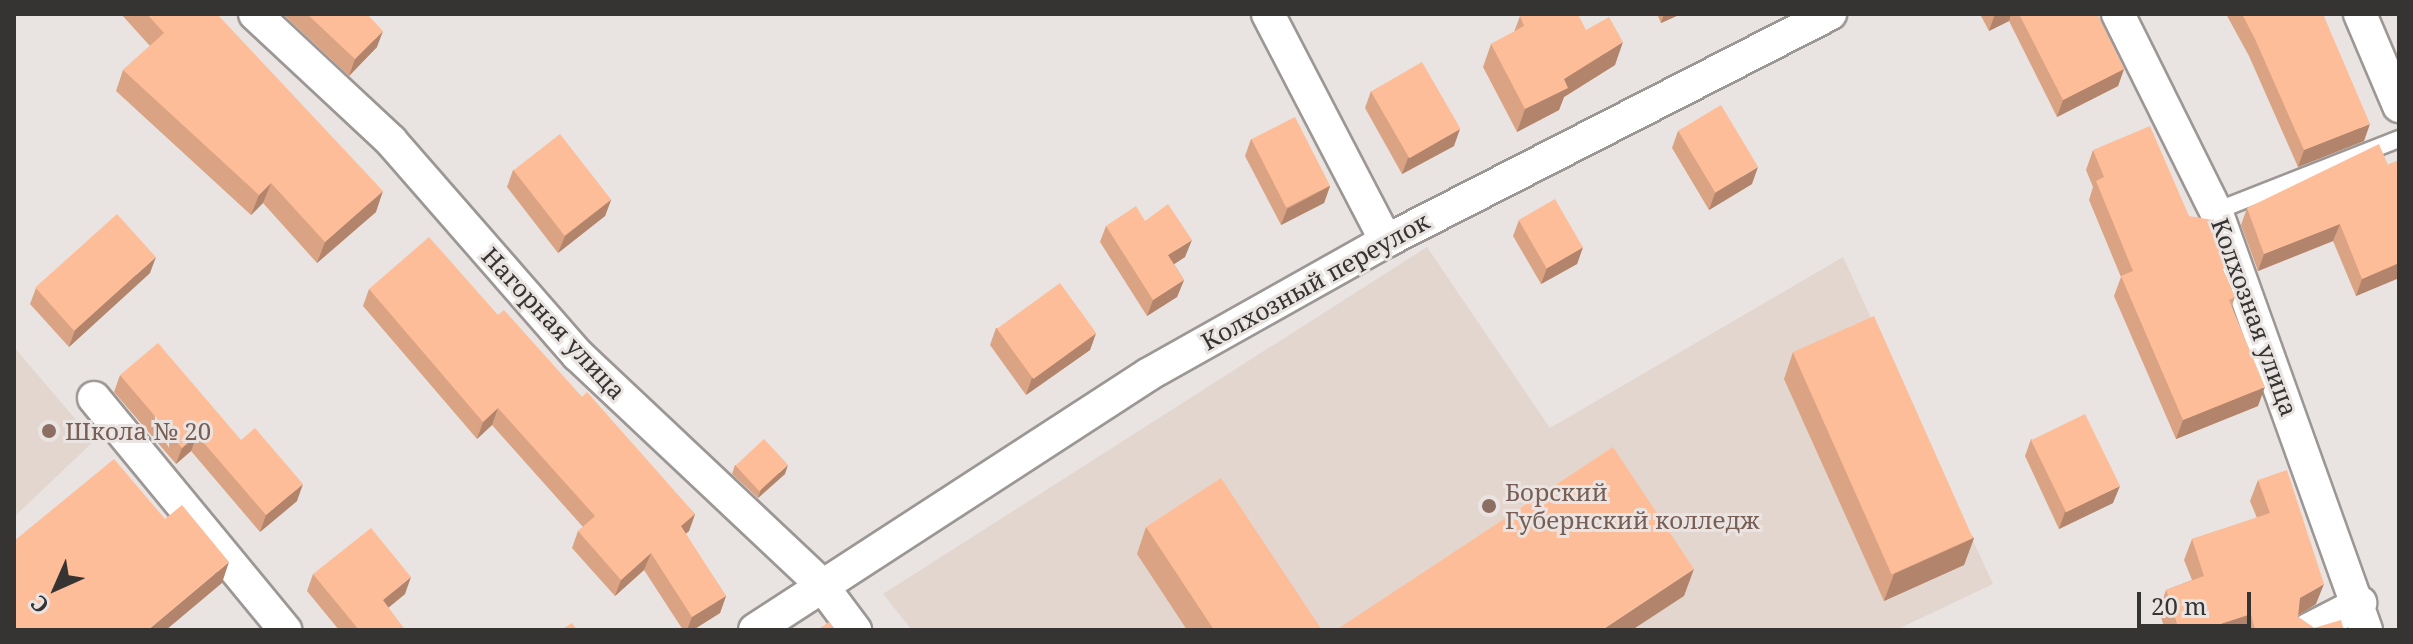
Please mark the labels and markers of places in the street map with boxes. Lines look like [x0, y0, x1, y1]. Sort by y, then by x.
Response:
place label: Школа № 20 [65, 417, 211, 445]
marker: Школа № 20 [40, 422, 58, 440]
place label: Борский Губернский колледж [1505, 478, 1759, 534]
marker: Борский Губернский колледж [1480, 497, 1498, 515]

